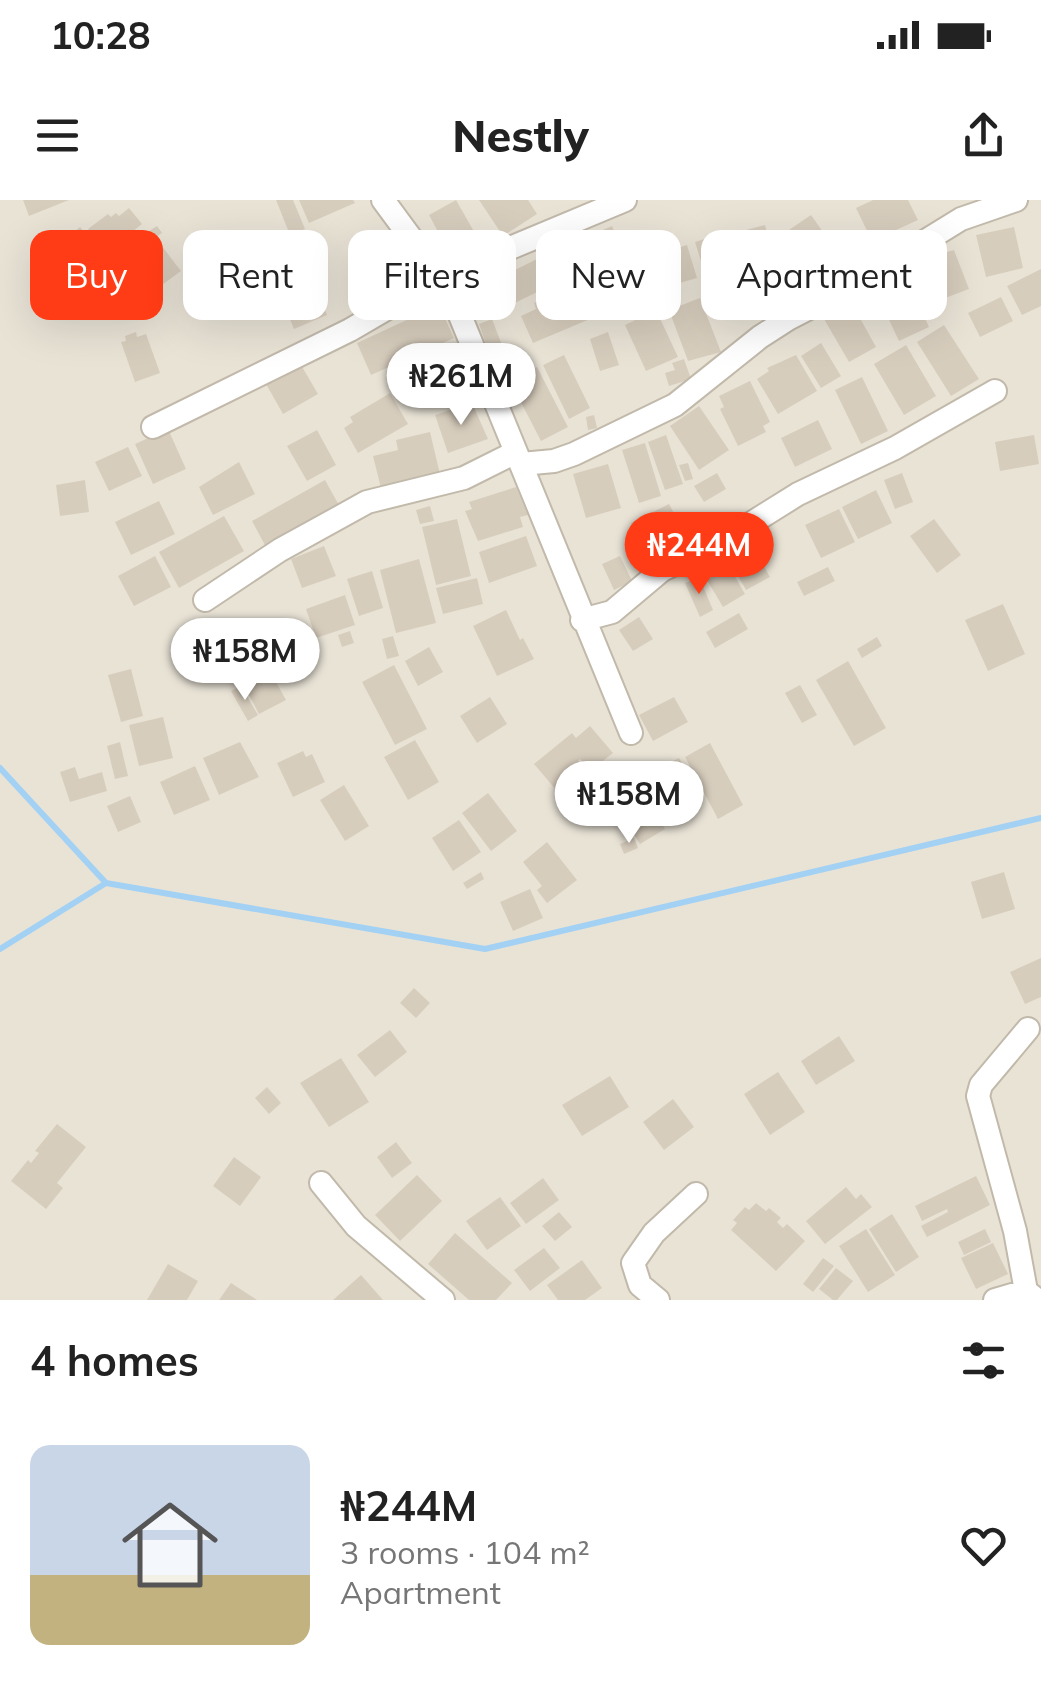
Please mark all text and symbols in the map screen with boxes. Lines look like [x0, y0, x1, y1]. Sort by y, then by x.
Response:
text: 10:28 [50, 11, 151, 59]
text: Nestly [452, 107, 589, 163]
icon: menu [30, 108, 85, 163]
icon: share [956, 108, 1011, 163]
chip: Buy [30, 230, 163, 320]
chip: Rent [183, 230, 328, 320]
chip: Filters [348, 230, 516, 320]
chip: New [536, 230, 681, 320]
chip: Apartment [701, 230, 947, 320]
pin: ₦261M [391, 343, 531, 428]
text: ₦261M [409, 355, 513, 395]
pin: ₦244M [629, 512, 769, 597]
text: ₦244M [647, 524, 751, 564]
pin: ₦158M [175, 618, 315, 703]
text: ₦158M [193, 630, 297, 670]
pin: ₦158M [559, 761, 699, 846]
text: ₦158M [577, 773, 681, 813]
icon: filters [956, 1333, 1011, 1388]
text: 4 homes [30, 1334, 199, 1387]
text: ₦244M [340, 1479, 477, 1532]
icon: home [110, 1485, 230, 1605]
icon: heart [956, 1518, 1011, 1573]
text: 3 rooms · 104 m² [340, 1532, 590, 1572]
text: Apartment [340, 1572, 501, 1612]

